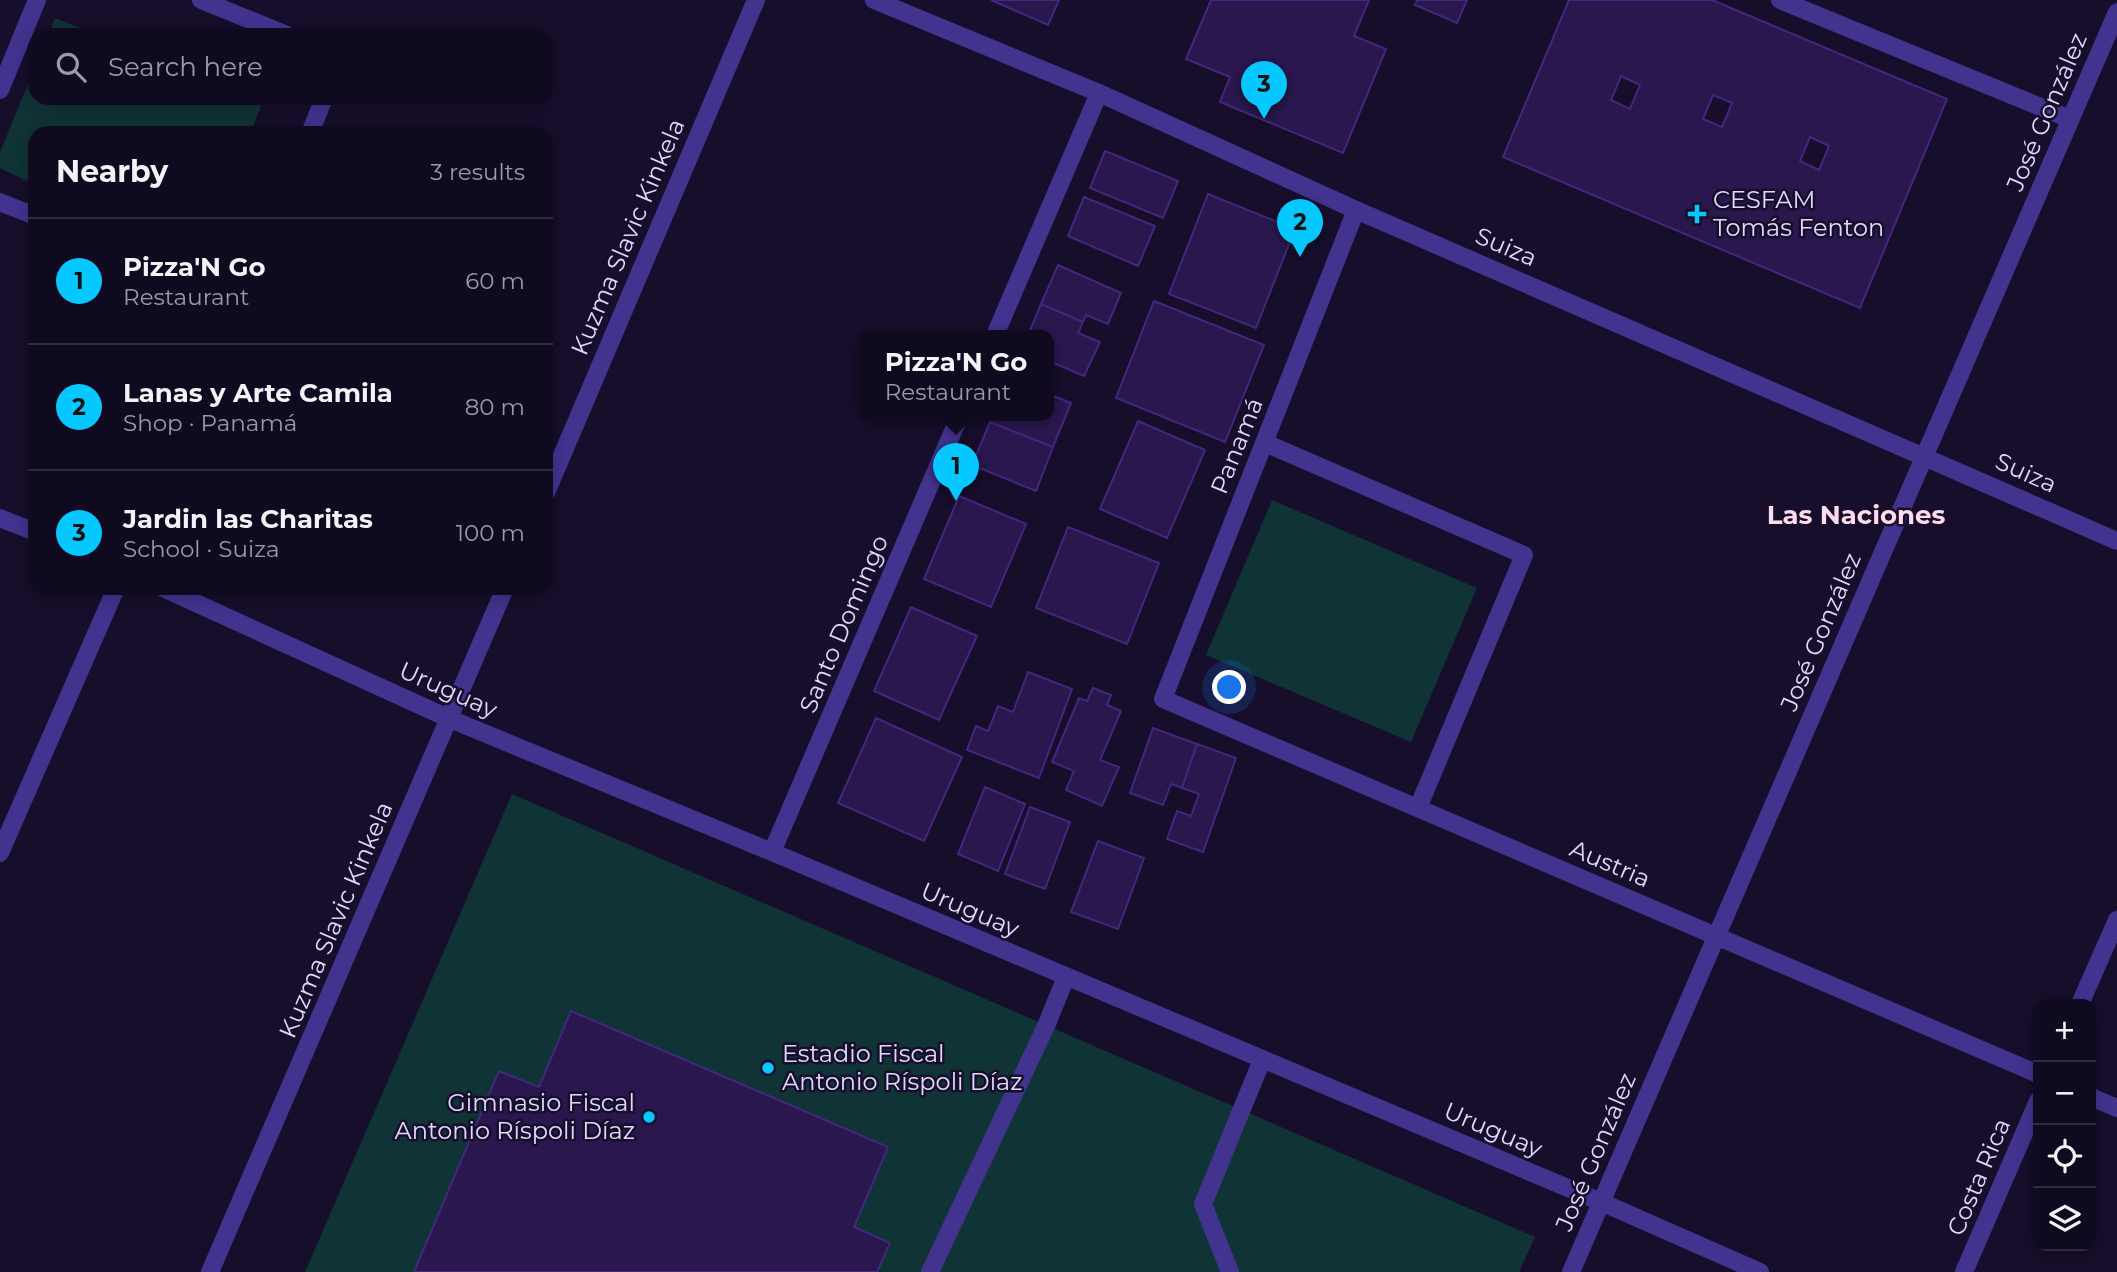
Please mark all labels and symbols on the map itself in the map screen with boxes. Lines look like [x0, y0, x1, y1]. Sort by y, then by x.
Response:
street label: José González [2000, 28, 2093, 196]
pin: 3 [1241, 61, 1287, 119]
street label: Kuzma Slavic Kinkela [565, 114, 691, 359]
place label: CESFAM Tomás Fenton [1713, 185, 1884, 242]
pin: 2 [1277, 199, 1323, 257]
marker: CESFAM Tomás Fenton [1687, 204, 1707, 224]
street label: Suiza [1471, 221, 1541, 272]
street label: Panamá [1204, 394, 1269, 498]
pin: 1 [933, 443, 979, 501]
street label: Suiza [1991, 446, 2061, 499]
district label: Las Naciones [1767, 499, 1945, 531]
street label: Santo Domingo [793, 531, 894, 717]
street label: José González [1774, 548, 1867, 716]
street label: Uruguay [395, 655, 502, 724]
your location [1212, 670, 1246, 704]
street label: Kuzma Slavic Kinkela [273, 797, 399, 1042]
street label: Austria [1566, 834, 1655, 893]
street label: Uruguay [917, 876, 1024, 943]
place label: Estadio Fiscal Antonio Ríspoli Díaz [782, 1039, 1023, 1096]
marker: Estadio Fiscal Antonio Ríspoli Díaz [760, 1060, 776, 1076]
street label: José González [1549, 1068, 1642, 1236]
place label: Gimnasio Fiscal Antonio Ríspoli Díaz [394, 1088, 635, 1145]
street label: Uruguay [1440, 1096, 1547, 1163]
marker: Gimnasio Fiscal Antonio Ríspoli Díaz [641, 1109, 657, 1125]
street label: Costa Rica [1941, 1114, 2016, 1240]

